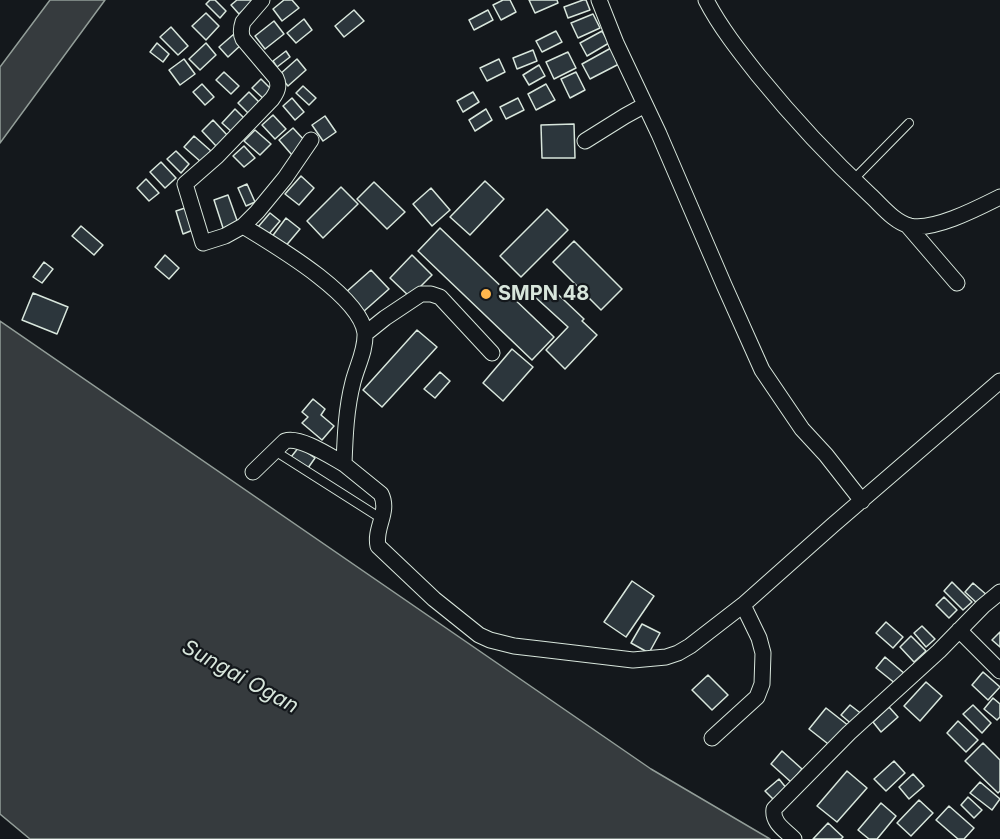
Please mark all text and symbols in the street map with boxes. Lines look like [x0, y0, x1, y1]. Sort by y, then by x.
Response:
place label: SMPN 48 [498, 282, 589, 306]
marker: SMPN 48 [479, 287, 493, 301]
water label: Sungai Ogan [177, 635, 303, 719]

